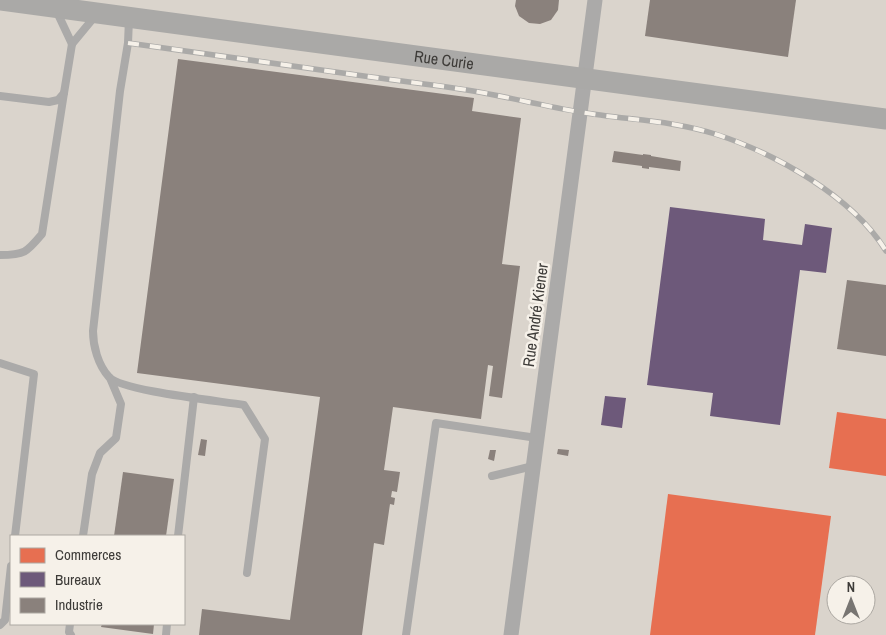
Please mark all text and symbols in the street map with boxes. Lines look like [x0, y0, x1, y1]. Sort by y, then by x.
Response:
street label: Rue Curie [413, 45, 475, 75]
street label: Rue André Kiener [517, 261, 553, 368]
legend [10, 535, 185, 625]
text: Commerces [55, 544, 121, 565]
text: Bureaux [55, 569, 102, 590]
north arrow [826, 575, 876, 625]
text: N [847, 578, 855, 596]
text: Industrie [55, 594, 103, 615]

